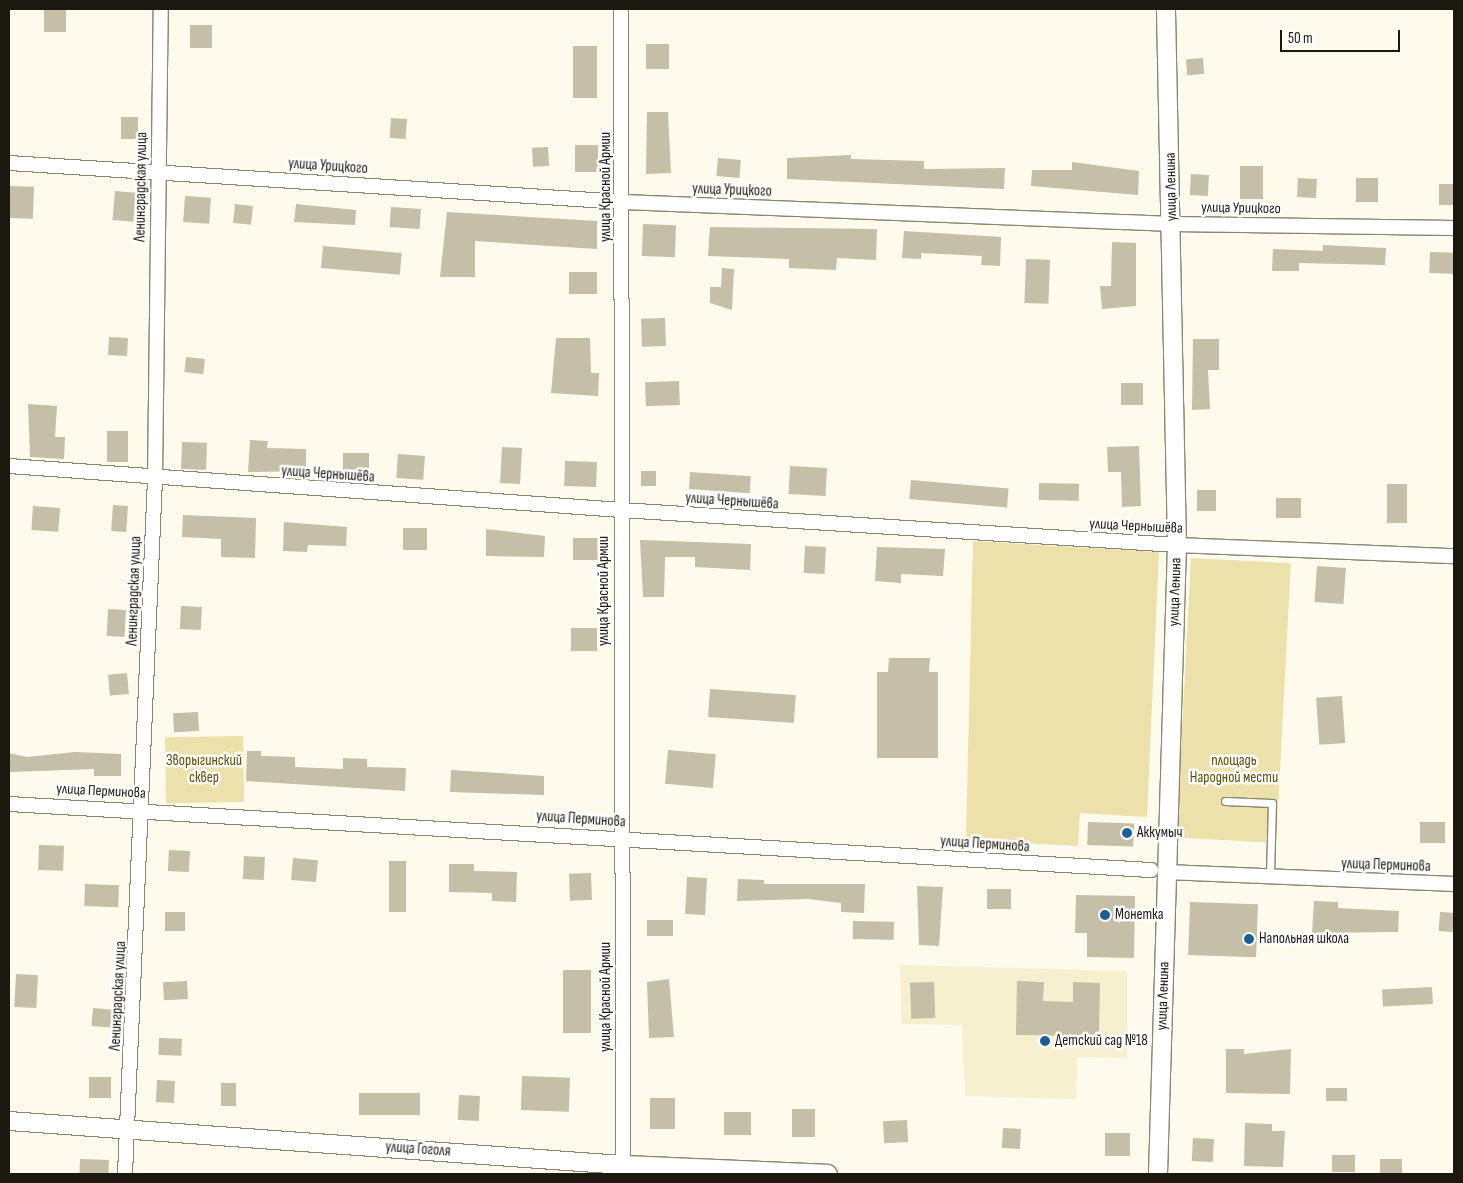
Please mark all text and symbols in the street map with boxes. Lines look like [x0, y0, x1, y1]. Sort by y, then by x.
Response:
scale bar [1283, 20, 1403, 52]
text: 50 m [1288, 29, 1313, 48]
street label: Ленинградская улица [131, 132, 151, 242]
street label: улица Красной Армии [597, 132, 615, 242]
street label: улица Ленина [1161, 152, 1181, 222]
street label: улица Урицкого [288, 154, 368, 178]
street label: улица Урицкого [692, 180, 772, 200]
street label: улица Урицкого [1201, 198, 1281, 218]
street label: улица Чернышёва [281, 462, 375, 486]
street label: улица Чернышёва [685, 489, 779, 513]
street label: улица Чернышёва [1089, 515, 1183, 537]
street label: Ленинградская улица [123, 536, 145, 646]
street label: улица Красной Армии [595, 536, 613, 646]
street label: улица Ленина [1165, 557, 1185, 627]
park label: Зворыгинский сквер [166, 751, 242, 786]
park label: площадь Народной мести [1190, 751, 1278, 786]
street label: улица Перминова [56, 780, 146, 802]
street label: улица Перминова [536, 807, 626, 831]
place label: Аккумыч [1137, 824, 1183, 842]
marker: Аккумыч [1121, 827, 1133, 839]
street label: улица Перминова [940, 832, 1030, 856]
street label: улица Перминова [1341, 854, 1431, 876]
place label: Монетка [1115, 906, 1163, 924]
marker: Монетка [1099, 909, 1111, 921]
place label: Напольная школа [1259, 930, 1349, 948]
marker: Напольная школа [1243, 933, 1255, 945]
street label: Ленинградская улица [106, 941, 130, 1051]
street label: улица Красной Армии [597, 942, 615, 1052]
street label: улица Ленина [1153, 961, 1173, 1031]
place label: Детский сад №18 [1055, 1032, 1148, 1050]
marker: Детский сад №18 [1039, 1035, 1051, 1047]
street label: улица Гоголя [385, 1138, 451, 1160]

